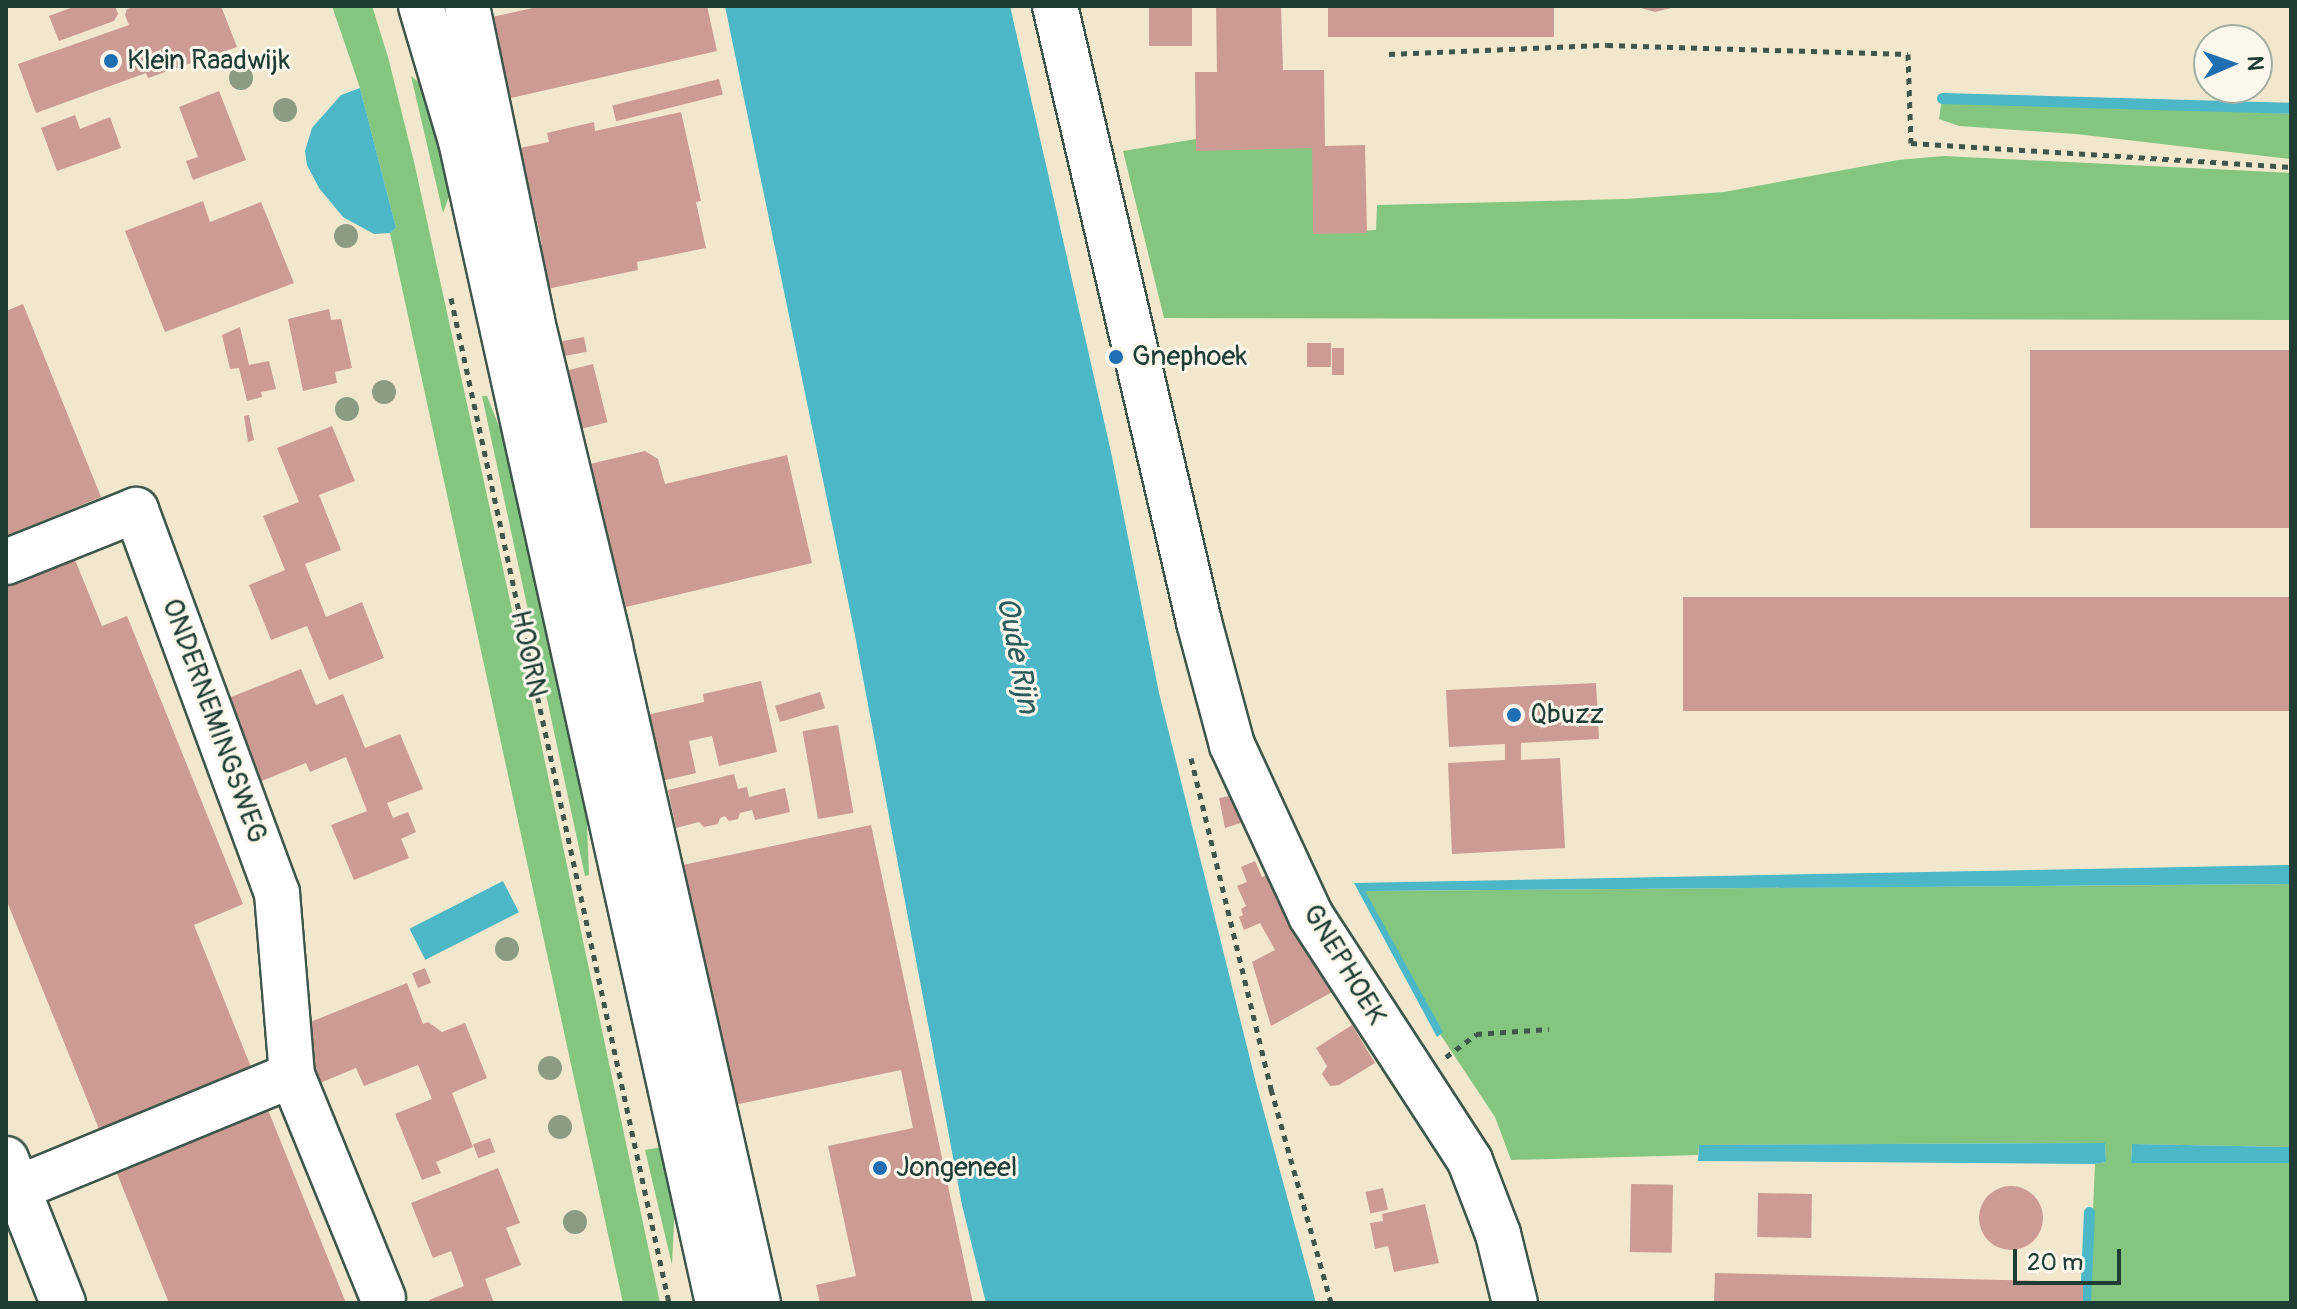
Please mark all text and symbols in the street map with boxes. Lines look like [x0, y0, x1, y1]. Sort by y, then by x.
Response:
north arrow [2193, 24, 2273, 104]
place label: Klein Raadwijk [127, 44, 290, 78]
marker: Klein Raadwijk [102, 52, 120, 70]
text: N [2241, 55, 2269, 71]
place label: Gnephoek [1132, 340, 1247, 374]
marker: Gnephoek [1107, 348, 1125, 366]
street label: ONDERNEMINGSWEG [154, 594, 274, 848]
water label: Oude Rijn [988, 594, 1046, 716]
street label: HOORN [502, 607, 554, 701]
place label: Qbuzz [1530, 698, 1604, 732]
marker: Qbuzz [1505, 706, 1523, 724]
street label: GNEPHOEK [1295, 899, 1393, 1031]
place label: Jongeneel [896, 1151, 1017, 1185]
marker: Jongeneel [871, 1159, 889, 1177]
scale bar [2017, 1233, 2125, 1283]
text: 20 m [2027, 1248, 2083, 1277]

